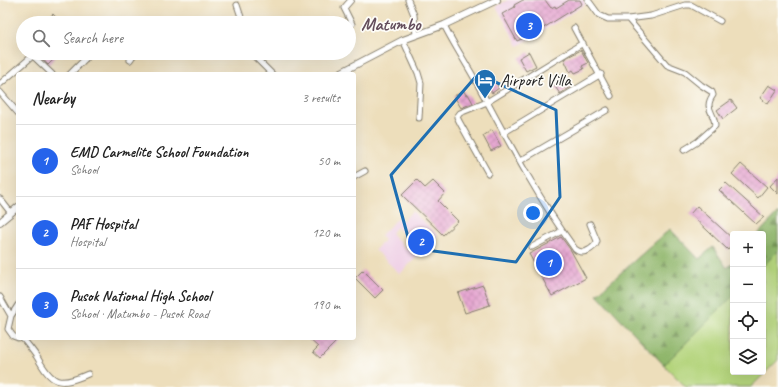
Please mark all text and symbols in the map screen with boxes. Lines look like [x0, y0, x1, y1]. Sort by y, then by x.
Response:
pin: 3 [516, 11, 542, 41]
district label: Matumbo [361, 13, 422, 35]
search box [16, 16, 356, 60]
icon: search [30, 27, 52, 49]
text: Search here [62, 29, 123, 48]
hotel icon: Airport Villa [472, 67, 498, 100]
place label: Airport Villa [500, 70, 572, 91]
text: Nearby [32, 88, 75, 109]
text: 3 results [302, 90, 340, 106]
text: EMD Carmelite School Foundation [70, 143, 248, 162]
text: 1 [42, 153, 48, 169]
text: 50 m [318, 153, 340, 169]
text: School [70, 162, 98, 178]
your location [523, 203, 543, 223]
text: PAF Hospital [70, 215, 137, 234]
text: 2 [42, 225, 48, 241]
text: 120 m [312, 225, 340, 241]
pin: 2 [408, 227, 434, 257]
map controls [730, 231, 766, 375]
button: + [730, 231, 766, 267]
text: Hospital [70, 234, 106, 250]
pin: 1 [536, 248, 562, 278]
button: − [730, 267, 766, 303]
text: Pusok National High School [70, 287, 211, 306]
text: 3 [42, 297, 48, 313]
text: 190 m [312, 297, 340, 313]
button: locate [730, 303, 766, 339]
text: School · Matumbo - Pusok Road [70, 306, 209, 322]
button: layers [730, 339, 766, 375]

